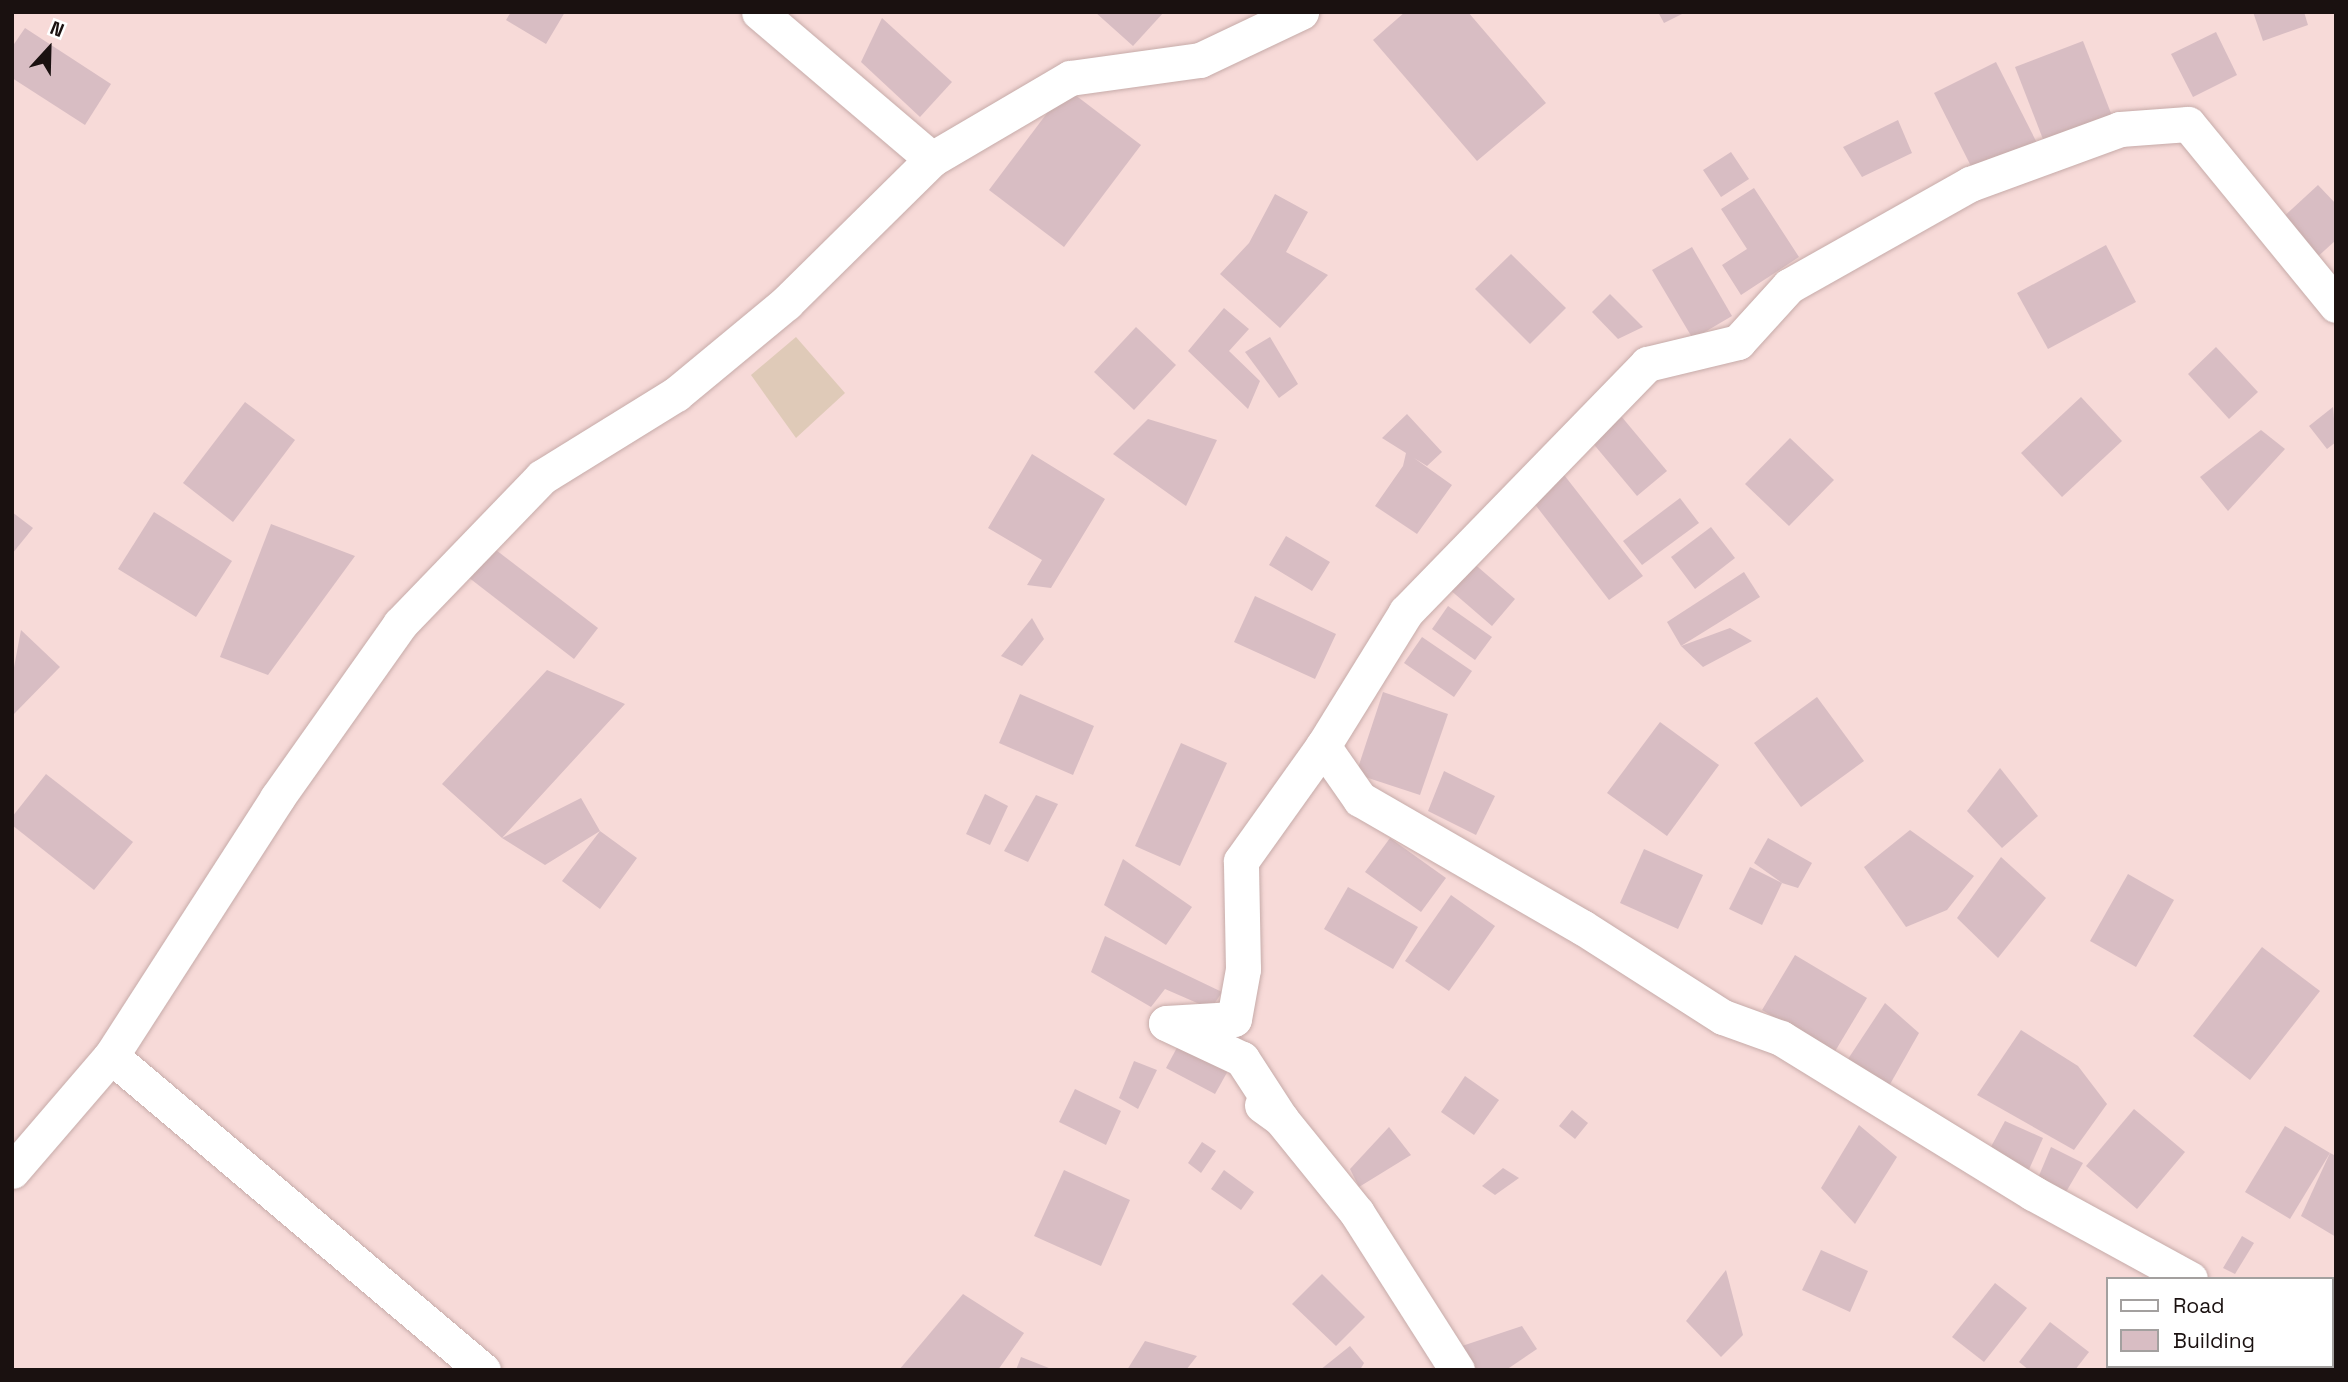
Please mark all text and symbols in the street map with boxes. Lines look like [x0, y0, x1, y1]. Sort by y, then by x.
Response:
north arrow [14, 14, 84, 84]
text: N [46, 15, 68, 43]
legend [2106, 1277, 2334, 1368]
text: Road [2173, 1292, 2225, 1319]
text: Building [2173, 1327, 2255, 1354]

